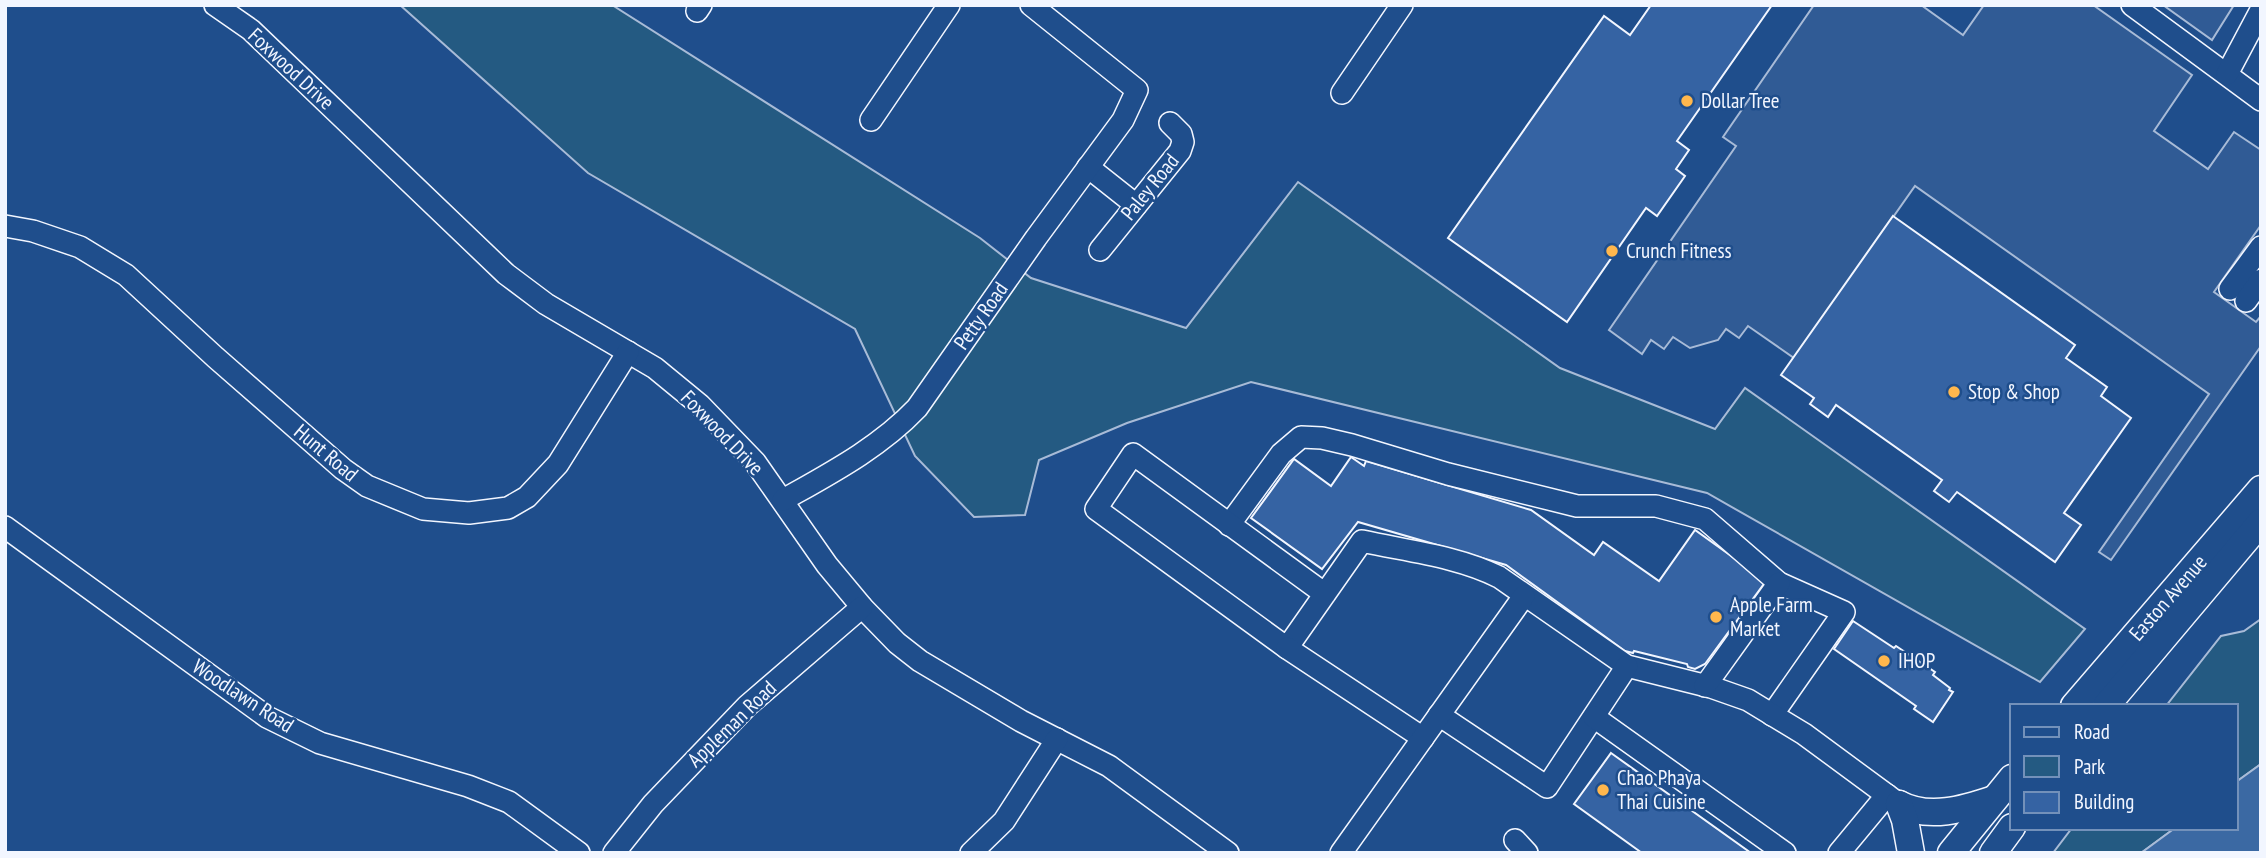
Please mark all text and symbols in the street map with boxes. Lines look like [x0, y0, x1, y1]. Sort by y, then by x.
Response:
street label: Foxwood Drive [243, 22, 340, 115]
place label: Dollar Tree [1701, 87, 1779, 114]
marker: Dollar Tree [1679, 93, 1695, 109]
street label: Paley Road [1115, 148, 1185, 226]
place label: Crunch Fitness [1626, 237, 1732, 264]
marker: Crunch Fitness [1604, 243, 1620, 259]
street label: Petty Road [948, 277, 1014, 355]
place label: Stop & Shop [1968, 378, 2060, 405]
street label: Foxwood Drive [675, 384, 770, 481]
marker: Stop & Shop [1946, 384, 1962, 400]
street label: Hunt Road [289, 418, 364, 487]
street label: Easton Avenue [2123, 549, 2212, 646]
place label: Apple Farm Market [1730, 591, 1813, 642]
marker: Apple Farm Market [1708, 609, 1724, 625]
place label: IHOP [1898, 647, 1935, 674]
street label: Woodlawn Road [187, 653, 299, 738]
marker: IHOP [1876, 653, 1892, 669]
street label: Appleman Road [682, 675, 782, 773]
legend [2010, 704, 2238, 830]
text: Road [2074, 718, 2110, 745]
text: Park [2074, 753, 2105, 780]
place label: Chao Phaya Thai Cuisine [1617, 764, 1706, 815]
marker: Chao Phaya Thai Cuisine [1595, 782, 1611, 798]
text: Building [2074, 788, 2134, 815]

